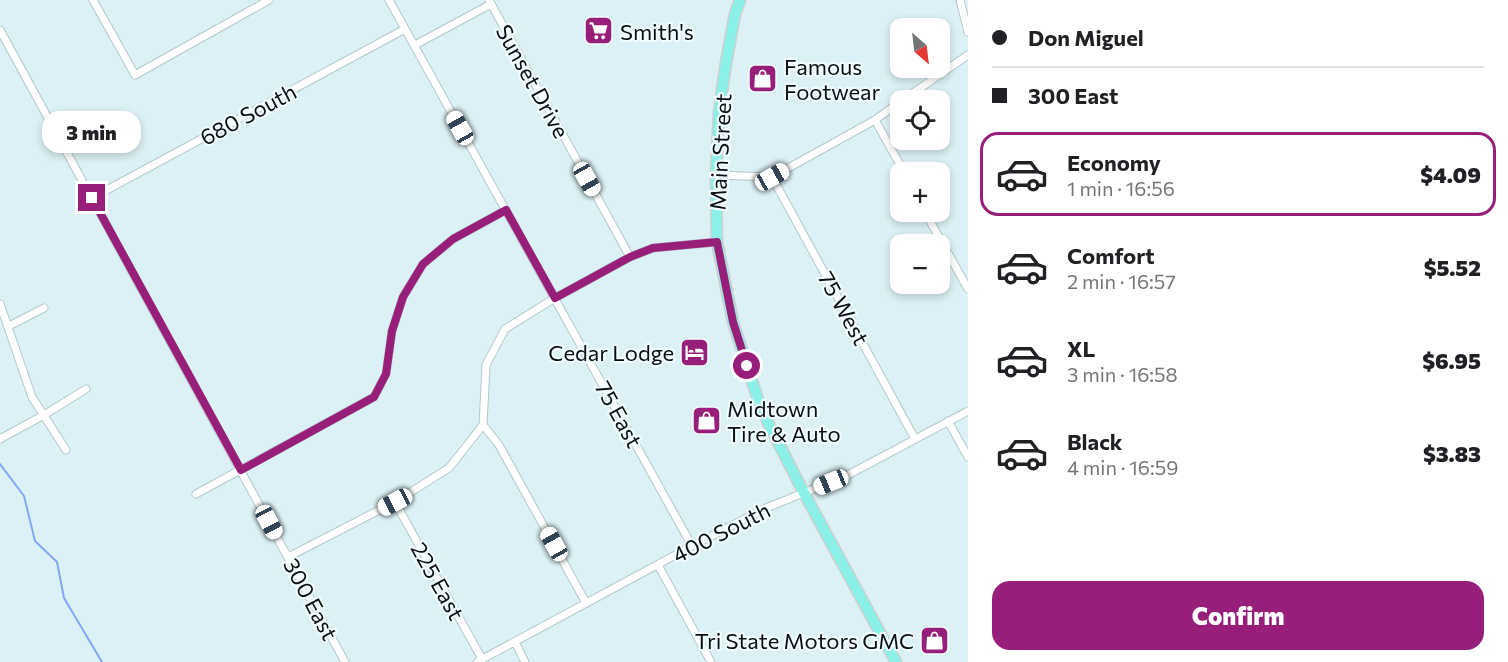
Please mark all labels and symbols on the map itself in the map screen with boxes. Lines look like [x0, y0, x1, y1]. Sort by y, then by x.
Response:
supermarket icon: Smith's [583, 15, 615, 47]
place label: Smith's [620, 18, 694, 45]
north arrow [890, 18, 950, 78]
street label: Sunset Drive [491, 20, 575, 142]
place label: Famous Footwear [784, 53, 881, 105]
shop icon: Famous Footwear [747, 63, 779, 95]
street label: 680 South [195, 77, 301, 151]
street label: Main Street [703, 93, 737, 211]
car [443, 108, 477, 148]
callout: 3 min [42, 111, 142, 153]
car [570, 159, 604, 199]
car [752, 160, 792, 194]
route end [78, 184, 105, 211]
street label: 75 West [813, 267, 875, 349]
hotel icon: Cedar Lodge [679, 336, 711, 368]
place label: Cedar Lodge [548, 339, 674, 366]
route start [733, 352, 760, 379]
street label: 75 East [590, 376, 648, 452]
place label: Midtown Tire & Auto [727, 395, 841, 447]
shop icon: Midtown Tire & Auto [690, 405, 722, 437]
car [811, 467, 851, 497]
car [375, 486, 415, 518]
street label: 400 South [668, 496, 774, 568]
car [253, 502, 285, 542]
car [537, 524, 571, 564]
street label: 225 East [406, 537, 470, 625]
street label: 300 East [278, 553, 344, 645]
shop icon: Tri State Motors GMC [919, 624, 951, 656]
place label: Tri State Motors GMC [695, 627, 914, 654]

